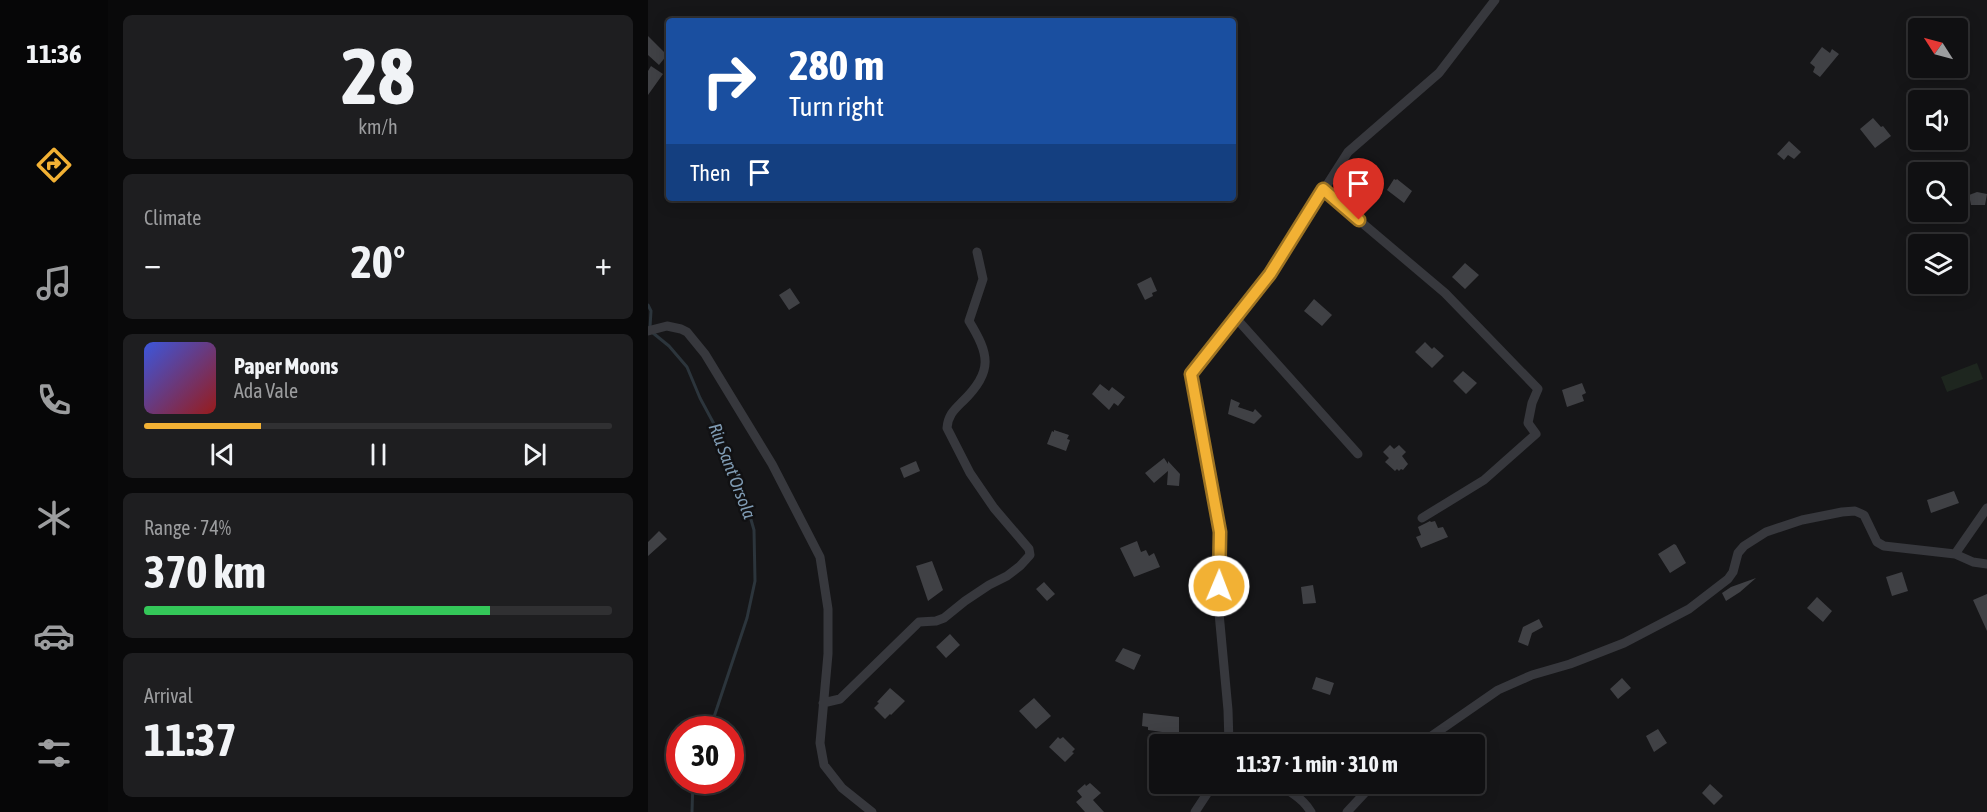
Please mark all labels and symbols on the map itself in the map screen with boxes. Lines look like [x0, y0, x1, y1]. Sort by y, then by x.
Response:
north arrow [1908, 18, 1968, 78]
pin [1333, 158, 1384, 220]
water label: Riu Sant'Orsola [705, 420, 761, 522]
position arrow [1187, 554, 1251, 618]
speed limit sign: 30 [666, 716, 744, 794]

